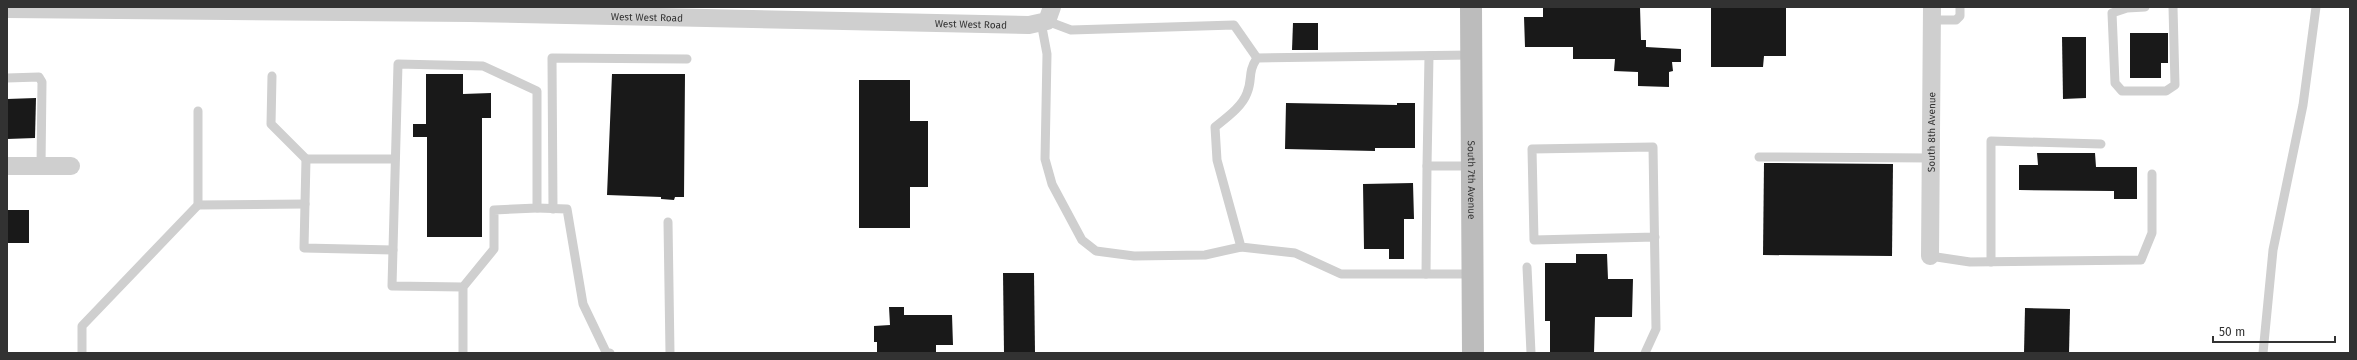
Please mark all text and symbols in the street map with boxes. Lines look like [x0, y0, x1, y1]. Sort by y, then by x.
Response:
street label: West West Road [611, 11, 683, 25]
street label: West West Road [935, 18, 1007, 32]
street label: South 8th Avenue [1926, 92, 1938, 172]
street label: South 7th Avenue [1465, 140, 1477, 220]
scale bar [2213, 318, 2335, 344]
text: 50 m [2219, 325, 2245, 339]

